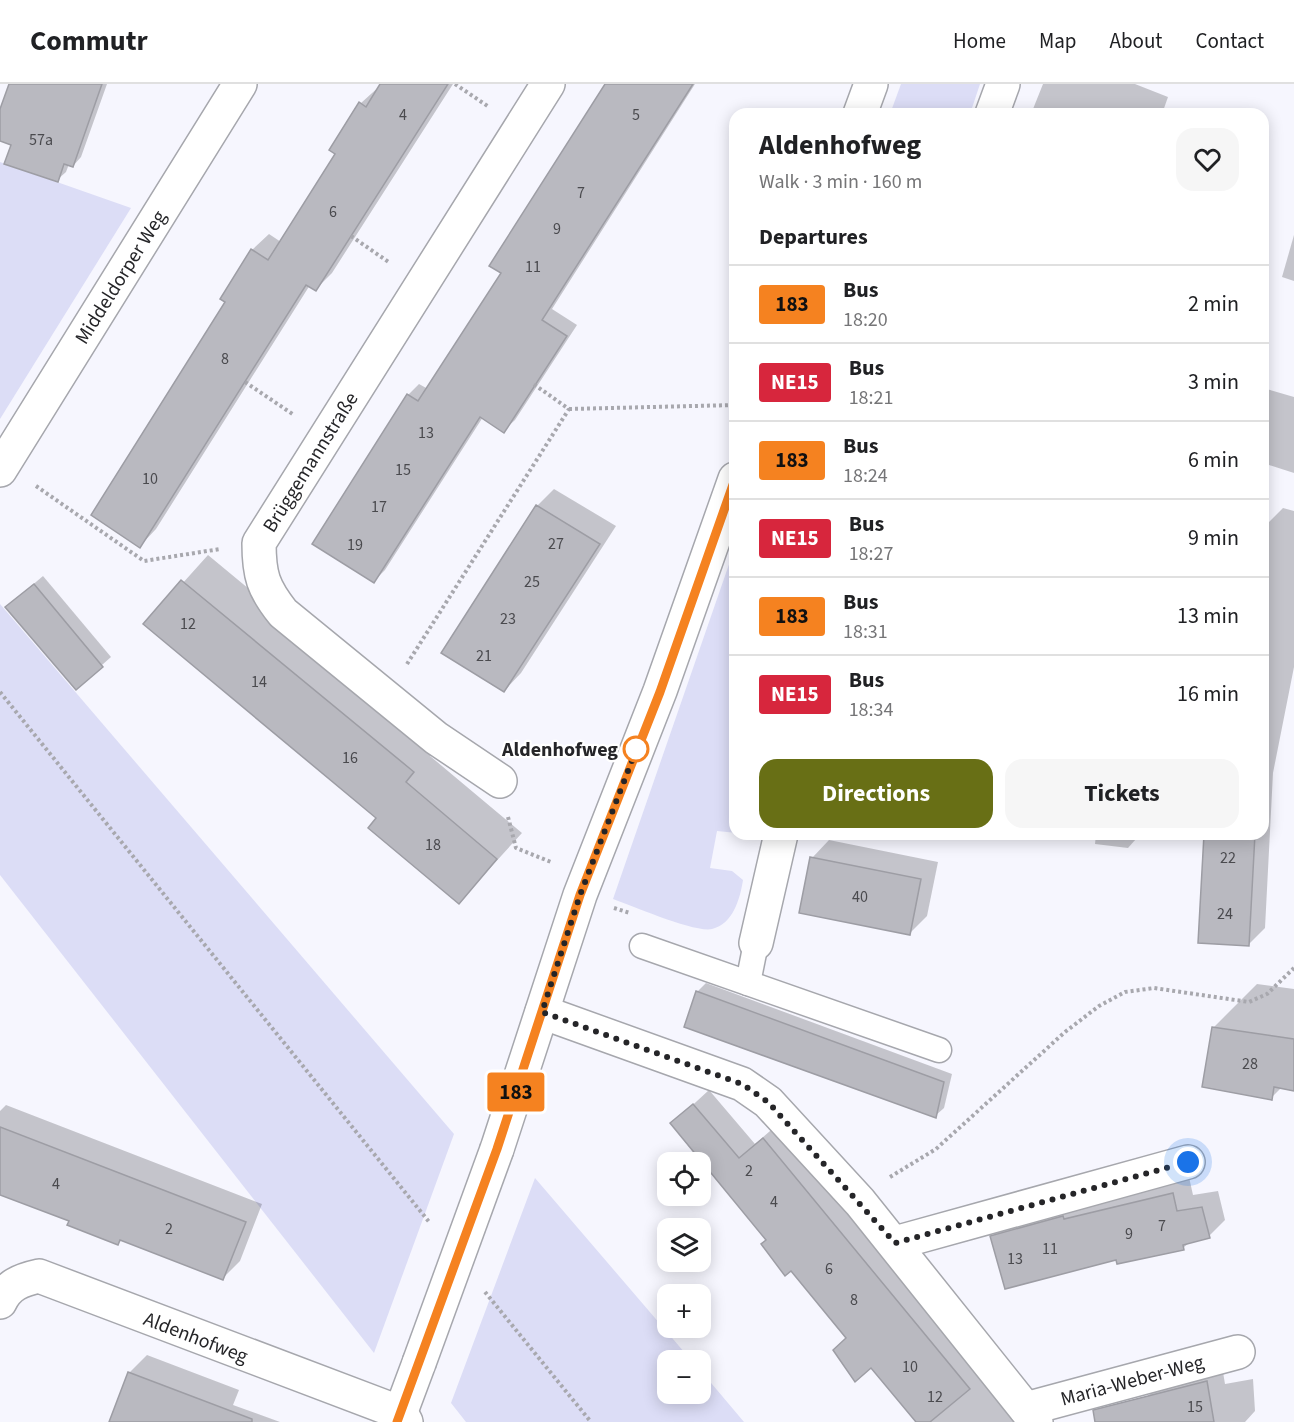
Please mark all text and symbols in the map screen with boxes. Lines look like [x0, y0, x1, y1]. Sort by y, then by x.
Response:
text: Commutr [30, 21, 148, 61]
text: Home [953, 26, 1006, 56]
text: Map [1039, 26, 1077, 56]
text: About [1110, 26, 1162, 56]
text: Contact [1195, 26, 1264, 56]
house number: 4 [399, 104, 407, 126]
house number: 5 [632, 104, 640, 126]
text: Aldenhofweg [759, 125, 921, 165]
button: heart [1176, 128, 1239, 191]
house number: 57a [29, 129, 53, 151]
text: Walk · 3 min · 160 m [759, 168, 922, 196]
house number: 7 [577, 182, 585, 204]
house number: 6 [329, 201, 337, 223]
street label: Middeldorper Weg [68, 205, 173, 350]
house number: 9 [553, 218, 561, 240]
text: Departures [759, 221, 868, 253]
house number: 11 [525, 256, 541, 278]
text: Bus [843, 274, 879, 306]
text: 2 min [1188, 288, 1239, 320]
text: 183 [775, 289, 809, 319]
text: 18:20 [843, 306, 888, 334]
house number: 8 [221, 348, 229, 370]
text: Bus [849, 352, 884, 384]
text: 3 min [1188, 366, 1239, 398]
text: NE15 [771, 367, 819, 397]
text: 18:21 [849, 384, 893, 412]
street label: Brüggemannstraße [256, 387, 365, 538]
house number: 13 [418, 422, 434, 444]
text: Bus [843, 430, 879, 462]
text: 6 min [1188, 444, 1239, 476]
text: 183 [775, 445, 809, 475]
house number: 15 [395, 459, 411, 481]
text: 18:24 [843, 462, 888, 490]
house number: 10 [142, 468, 158, 490]
house number: 17 [371, 496, 387, 518]
text: Bus [849, 508, 884, 540]
text: 9 min [1188, 522, 1239, 554]
text: NE15 [771, 523, 819, 553]
house number: 27 [548, 533, 564, 555]
house number: 19 [347, 534, 363, 556]
text: 18:27 [849, 540, 893, 568]
house number: 25 [524, 571, 540, 593]
text: Bus [843, 586, 879, 618]
text: 13 min [1177, 600, 1239, 632]
text: 183 [775, 601, 809, 631]
house number: 23 [500, 608, 516, 630]
house number: 12 [180, 613, 196, 635]
text: 18:31 [843, 618, 888, 646]
house number: 21 [476, 645, 492, 667]
text: Bus [849, 664, 884, 696]
house number: 14 [251, 671, 267, 693]
text: 16 min [1177, 678, 1239, 710]
text: NE15 [771, 679, 819, 709]
text: 18:34 [849, 696, 893, 724]
place label: Aldenhofweg [501, 736, 618, 764]
marker: Aldenhofweg [623, 736, 649, 762]
house number: 16 [342, 747, 358, 769]
button: Directions [759, 759, 993, 828]
button: Tickets [1005, 759, 1239, 828]
house number: 18 [425, 834, 441, 856]
house number: 22 [1220, 847, 1236, 869]
house number: 40 [852, 886, 868, 908]
house number: 24 [1217, 903, 1233, 925]
house number: 28 [1242, 1053, 1258, 1075]
line badge: 183 [482, 1072, 550, 1112]
text: 183 [499, 1077, 533, 1107]
your location [1173, 1147, 1203, 1177]
map controls [657, 1152, 711, 1404]
button: locate [657, 1152, 711, 1206]
house number: 2 [745, 1160, 753, 1182]
house number: 4 [52, 1173, 60, 1195]
house number: 4 [770, 1191, 778, 1213]
house number: 7 [1158, 1215, 1166, 1237]
house number: 2 [165, 1218, 173, 1240]
button: layers [657, 1218, 711, 1272]
house number: 9 [1125, 1223, 1133, 1245]
house number: 11 [1042, 1238, 1058, 1260]
house number: 13 [1007, 1248, 1023, 1270]
house number: 6 [825, 1258, 833, 1280]
button: + [657, 1284, 711, 1338]
house number: 8 [850, 1289, 858, 1311]
street label: Aldenhofweg [139, 1305, 252, 1371]
street label: Maria-Weber-Weg [1058, 1348, 1207, 1414]
button: − [657, 1350, 711, 1404]
house number: 10 [902, 1356, 918, 1378]
house number: 12 [927, 1386, 943, 1408]
house number: 15 [1187, 1396, 1203, 1418]

